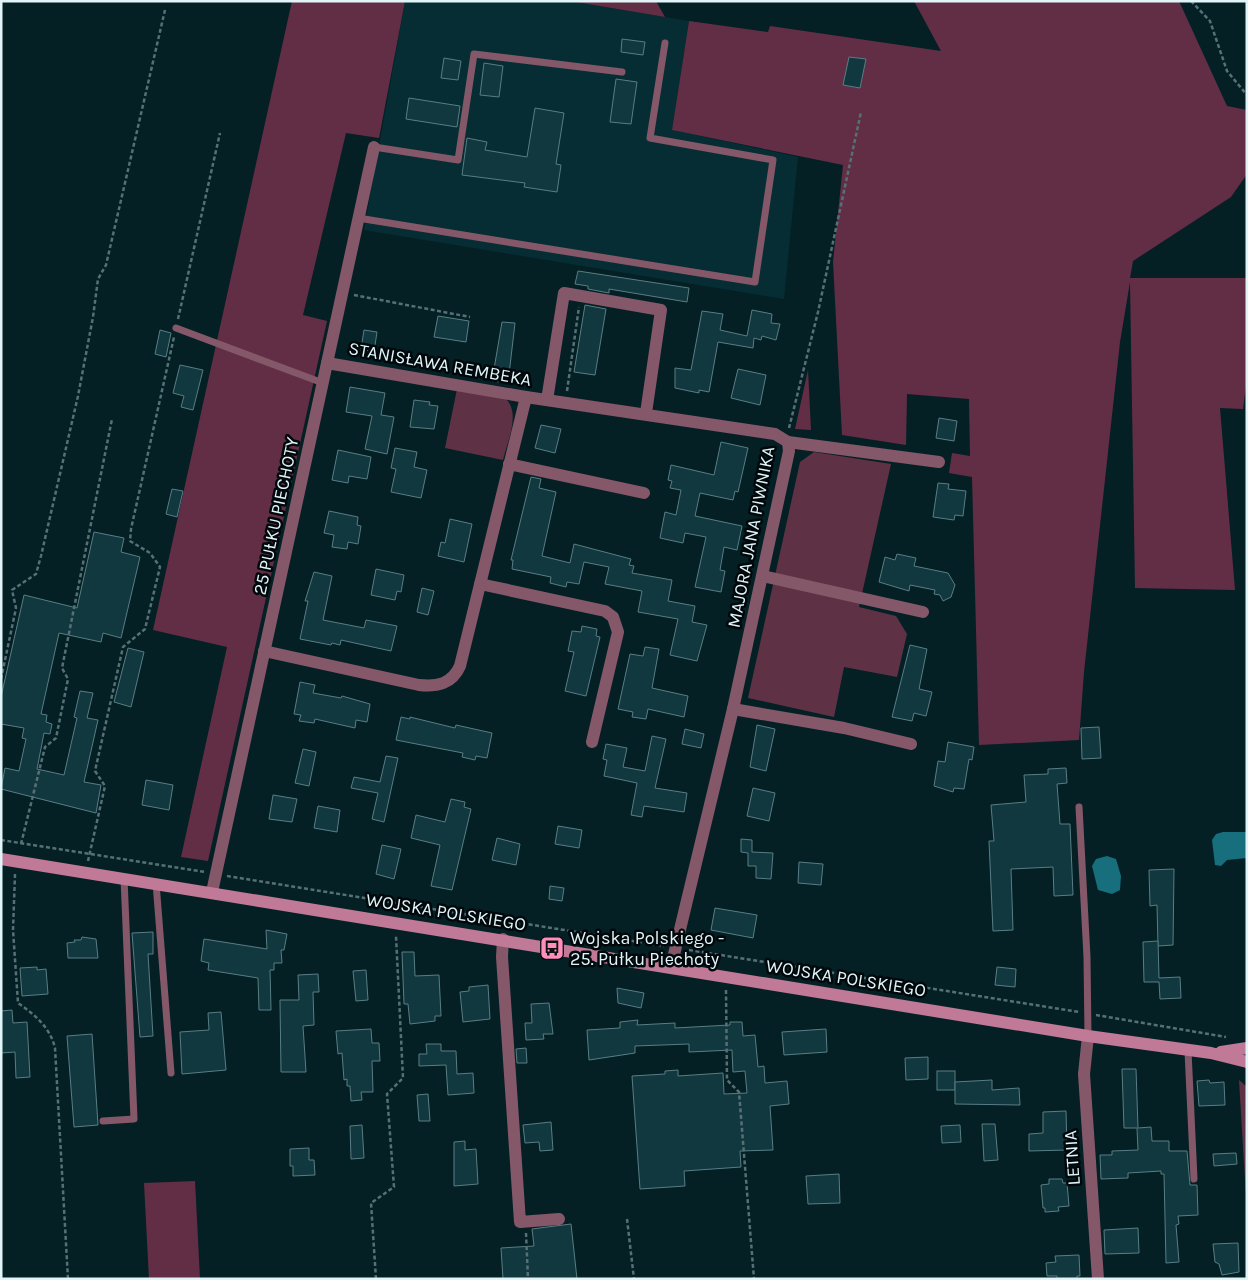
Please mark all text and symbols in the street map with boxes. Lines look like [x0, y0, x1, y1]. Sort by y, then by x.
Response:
street label: STANISŁAWA REMBEKA [347, 337, 533, 391]
street label: 25 PUŁKU PIECHOTY [249, 435, 303, 597]
street label: MAJORA JANA PIWNIKA [723, 444, 779, 630]
street label: WOJSKA POLSKIEGO [364, 888, 528, 936]
place label: Wojska Polskiego - 25. Pułku Piechoty [570, 927, 724, 970]
bus stop icon: Wojska Polskiego - 25. Pułku Piechoty [539, 935, 565, 961]
street label: WOJSKA POLSKIEGO [764, 954, 928, 1002]
street label: LETNIA [1059, 1130, 1085, 1186]

